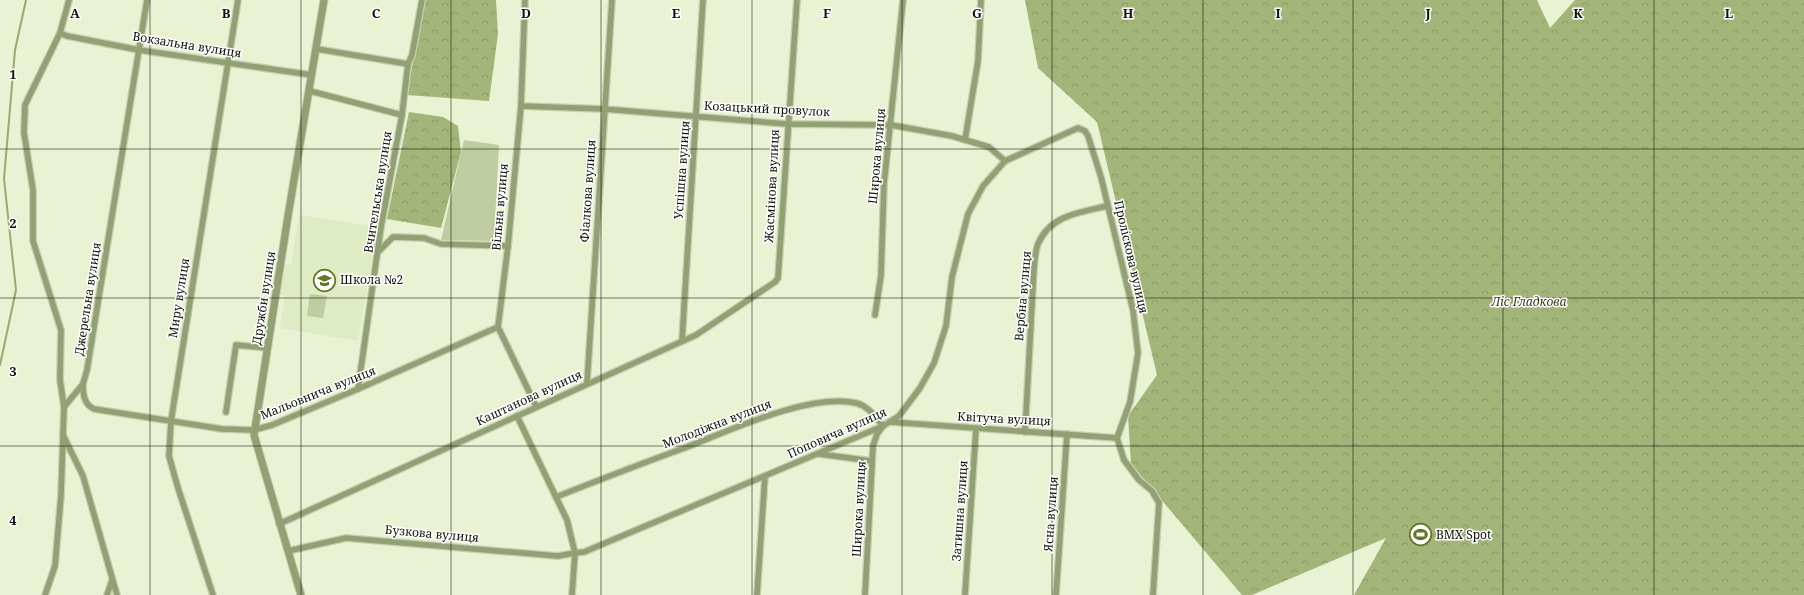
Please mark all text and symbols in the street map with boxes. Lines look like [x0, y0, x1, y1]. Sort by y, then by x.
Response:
text: A [70, 4, 80, 22]
text: B [222, 4, 231, 22]
text: C [372, 4, 381, 22]
text: D [521, 4, 531, 22]
text: E [672, 4, 681, 22]
text: F [823, 4, 831, 22]
text: G [972, 4, 982, 22]
text: H [1123, 4, 1134, 22]
text: I [1275, 4, 1281, 22]
text: J [1424, 4, 1431, 22]
text: K [1573, 4, 1583, 22]
text: L [1725, 4, 1734, 22]
street label: Вокзальна вулиця [131, 28, 243, 62]
text: 1 [9, 65, 17, 83]
street label: Козацький провулок [704, 97, 831, 120]
street label: Широка вулиця [864, 107, 889, 205]
street label: Успішна вулиця [670, 120, 693, 220]
street label: Жасмінова вулиця [760, 129, 783, 244]
street label: Вчительська вулиця [359, 130, 396, 254]
street label: Фіалкова вулиця [575, 139, 600, 243]
street label: Вільна вулиця [487, 162, 512, 251]
street label: Проліскова вулиця [1110, 199, 1153, 315]
text: 2 [9, 214, 17, 232]
street label: Джерельна вулиця [70, 241, 105, 357]
street label: Дружби вулиця [248, 250, 279, 346]
street label: Вербна вулиця [1010, 250, 1035, 342]
street label: Миру вулиця [164, 257, 193, 339]
school or university icon: Школа №2 [312, 267, 338, 293]
place label: Школа №2 [340, 271, 403, 288]
park label: Ліс Гладкова [1491, 293, 1567, 310]
text: 3 [9, 362, 17, 380]
street label: Мальовнича вулиця [258, 362, 378, 423]
street label: Каштанова вулиця [473, 365, 585, 430]
street label: Молодіжна вулиця [660, 395, 774, 452]
street label: Поповича вулиця [784, 403, 889, 462]
street label: Квітуча вулиця [957, 408, 1051, 429]
street label: Широка вулиця [847, 460, 870, 558]
street label: Затишна вулиця [947, 460, 972, 562]
street label: Ясна вулиця [1039, 476, 1062, 553]
text: 4 [9, 511, 17, 529]
street label: Бузкова вулиця [384, 521, 480, 546]
sports icon: BMX Spot [1407, 522, 1433, 548]
place label: BMX Spot [1436, 526, 1491, 543]

